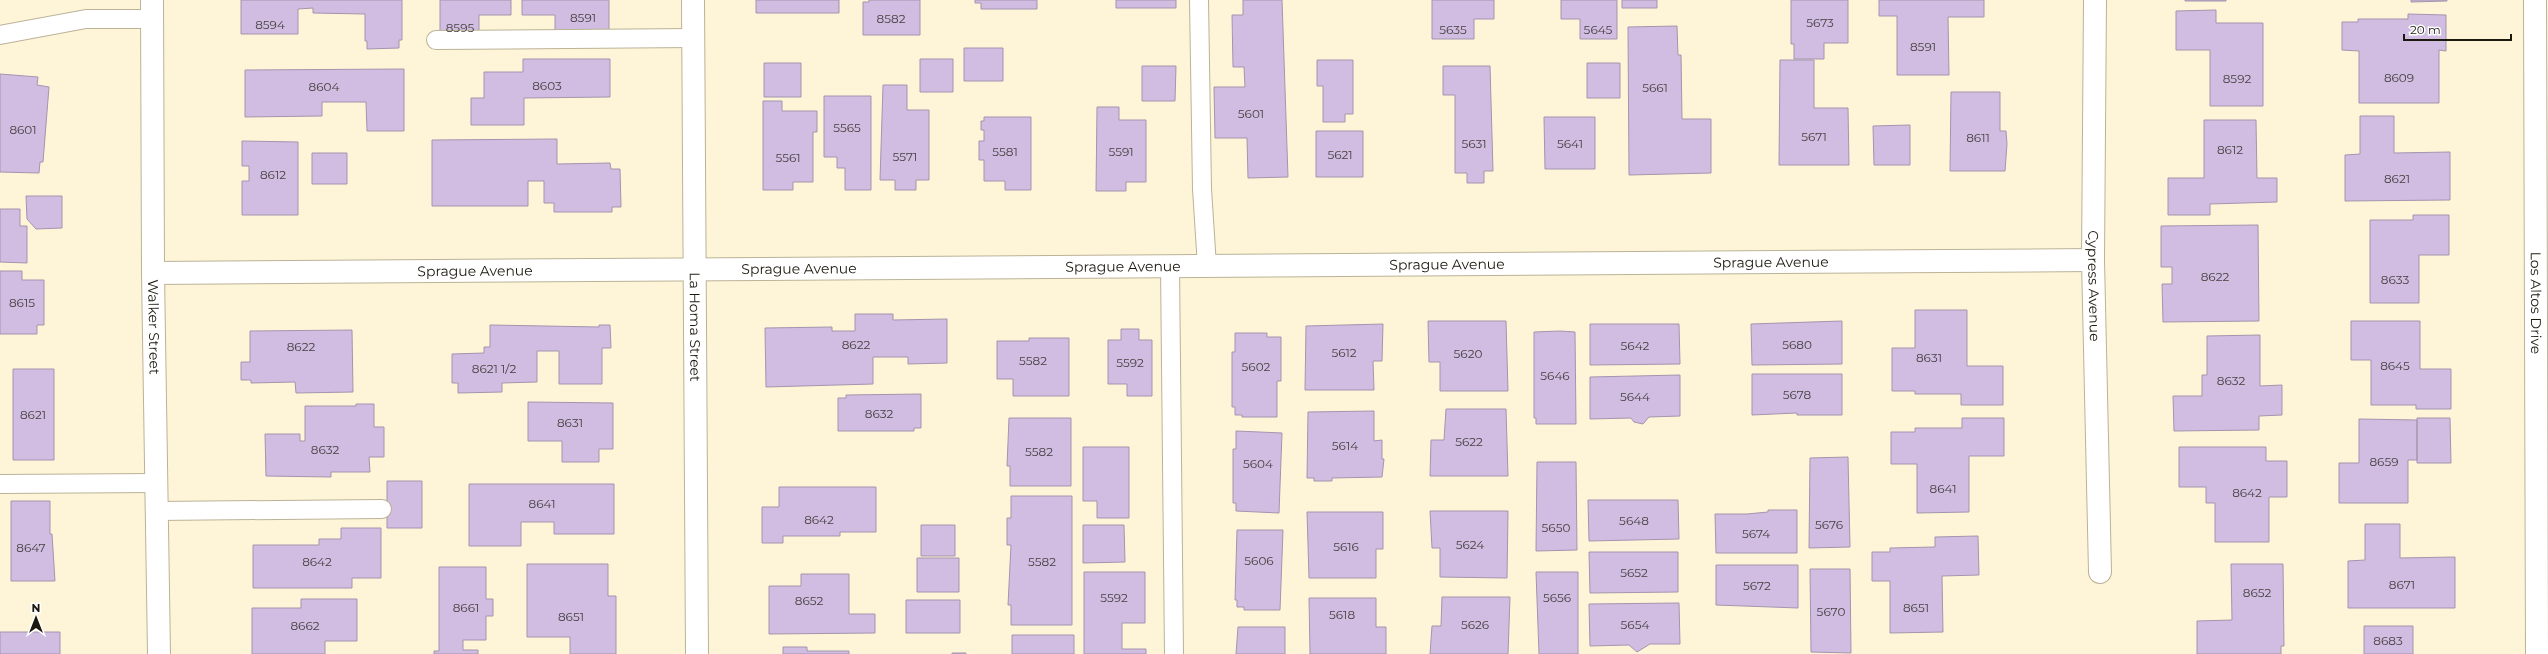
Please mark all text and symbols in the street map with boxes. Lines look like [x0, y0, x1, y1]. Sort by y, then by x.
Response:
house number: 8591 [570, 10, 596, 25]
house number: 8582 [877, 11, 906, 26]
house number: 5673 [1806, 15, 1834, 30]
scale bar [2404, 16, 2511, 42]
house number: 8594 [255, 17, 285, 32]
house number: 8595 [446, 20, 474, 35]
house number: 5635 [1439, 22, 1467, 37]
house number: 5645 [1584, 22, 1613, 37]
text: 20 m [2410, 22, 2441, 37]
house number: 8591 [1910, 39, 1936, 54]
house number: 8609 [2384, 70, 2414, 85]
house number: 8592 [2223, 71, 2251, 86]
house number: 8603 [532, 78, 562, 93]
house number: 8604 [309, 79, 339, 94]
house number: 5661 [1642, 80, 1668, 95]
house number: 5601 [1238, 106, 1264, 121]
house number: 5565 [833, 120, 861, 135]
house number: 8601 [9, 122, 37, 137]
house number: 5671 [1801, 129, 1827, 144]
house number: 8611 [1966, 130, 1990, 145]
house number: 5631 [1461, 136, 1487, 151]
house number: 5641 [1557, 136, 1583, 151]
house number: 8612 [2217, 142, 2243, 157]
house number: 5581 [992, 144, 1018, 159]
house number: 5591 [1108, 144, 1134, 159]
house number: 5621 [1327, 147, 1353, 162]
house number: 5571 [893, 149, 917, 164]
house number: 5561 [775, 150, 801, 165]
house number: 8612 [260, 167, 286, 182]
house number: 8621 [2384, 171, 2410, 186]
street label: Cypress Avenue [2084, 230, 2104, 342]
street label: Los Altos Drive [2527, 252, 2545, 354]
street label: Sprague Avenue [1713, 253, 1829, 272]
street label: Sprague Avenue [1389, 255, 1505, 274]
street label: Sprague Avenue [1065, 257, 1181, 276]
street label: Sprague Avenue [741, 259, 857, 278]
street label: Sprague Avenue [417, 261, 533, 280]
house number: 8622 [2201, 269, 2229, 284]
street label: La Homa Street [686, 272, 704, 382]
house number: 8633 [2381, 272, 2409, 287]
street label: Walker Street [144, 279, 164, 375]
house number: 8615 [9, 295, 35, 310]
house number: 8622 [842, 337, 870, 352]
house number: 5680 [1782, 337, 1812, 352]
house number: 5642 [1621, 338, 1650, 353]
house number: 8622 [287, 339, 315, 354]
house number: 5612 [1331, 345, 1357, 360]
house number: 5620 [1454, 346, 1482, 361]
house number: 8631 [1916, 350, 1942, 365]
house number: 5582 [1019, 353, 1047, 368]
house number: 5592 [1116, 355, 1144, 370]
house number: 8645 [2380, 358, 2410, 373]
house number: 5602 [1242, 359, 1271, 374]
house number: 8621 1/2 [472, 361, 516, 376]
house number: 5646 [1540, 368, 1570, 383]
house number: 8632 [2217, 373, 2245, 388]
house number: 5678 [1783, 387, 1812, 402]
house number: 5644 [1620, 389, 1650, 404]
house number: 8632 [865, 406, 893, 421]
house number: 8621 [20, 407, 46, 422]
house number: 8631 [557, 415, 583, 430]
house number: 5622 [1455, 434, 1483, 449]
house number: 5614 [1332, 438, 1358, 453]
house number: 8632 [311, 442, 339, 457]
house number: 5582 [1025, 444, 1053, 459]
house number: 8659 [2369, 454, 2399, 469]
house number: 5604 [1243, 456, 1273, 471]
house number: 8641 [1930, 481, 1956, 496]
house number: 8642 [2232, 485, 2262, 500]
house number: 8641 [529, 496, 555, 511]
house number: 8642 [804, 512, 834, 527]
house number: 5648 [1619, 513, 1649, 528]
house number: 5676 [1815, 517, 1843, 532]
house number: 5650 [1542, 520, 1570, 535]
house number: 5674 [1742, 526, 1770, 541]
house number: 5624 [1456, 537, 1484, 552]
house number: 5616 [1333, 539, 1359, 554]
house number: 8647 [16, 540, 46, 555]
house number: 5606 [1244, 553, 1274, 568]
house number: 8642 [302, 554, 332, 569]
house number: 5582 [1028, 554, 1056, 569]
house number: 5652 [1620, 565, 1648, 580]
house number: 8671 [2389, 577, 2415, 592]
house number: 5672 [1743, 578, 1771, 593]
house number: 8652 [2243, 585, 2271, 600]
house number: 5592 [1100, 590, 1128, 605]
house number: 5656 [1543, 590, 1571, 605]
house number: 8652 [795, 593, 823, 608]
north arrow [16, 598, 56, 638]
house number: 8661 [453, 600, 479, 615]
house number: 8651 [1903, 600, 1929, 615]
text: N [32, 601, 40, 615]
house number: 5670 [1817, 604, 1845, 619]
house number: 5618 [1329, 607, 1355, 622]
house number: 8651 [558, 609, 584, 624]
house number: 5626 [1461, 617, 1489, 632]
house number: 5654 [1621, 617, 1649, 632]
house number: 8662 [290, 618, 320, 633]
house number: 8683 [2373, 633, 2403, 648]

